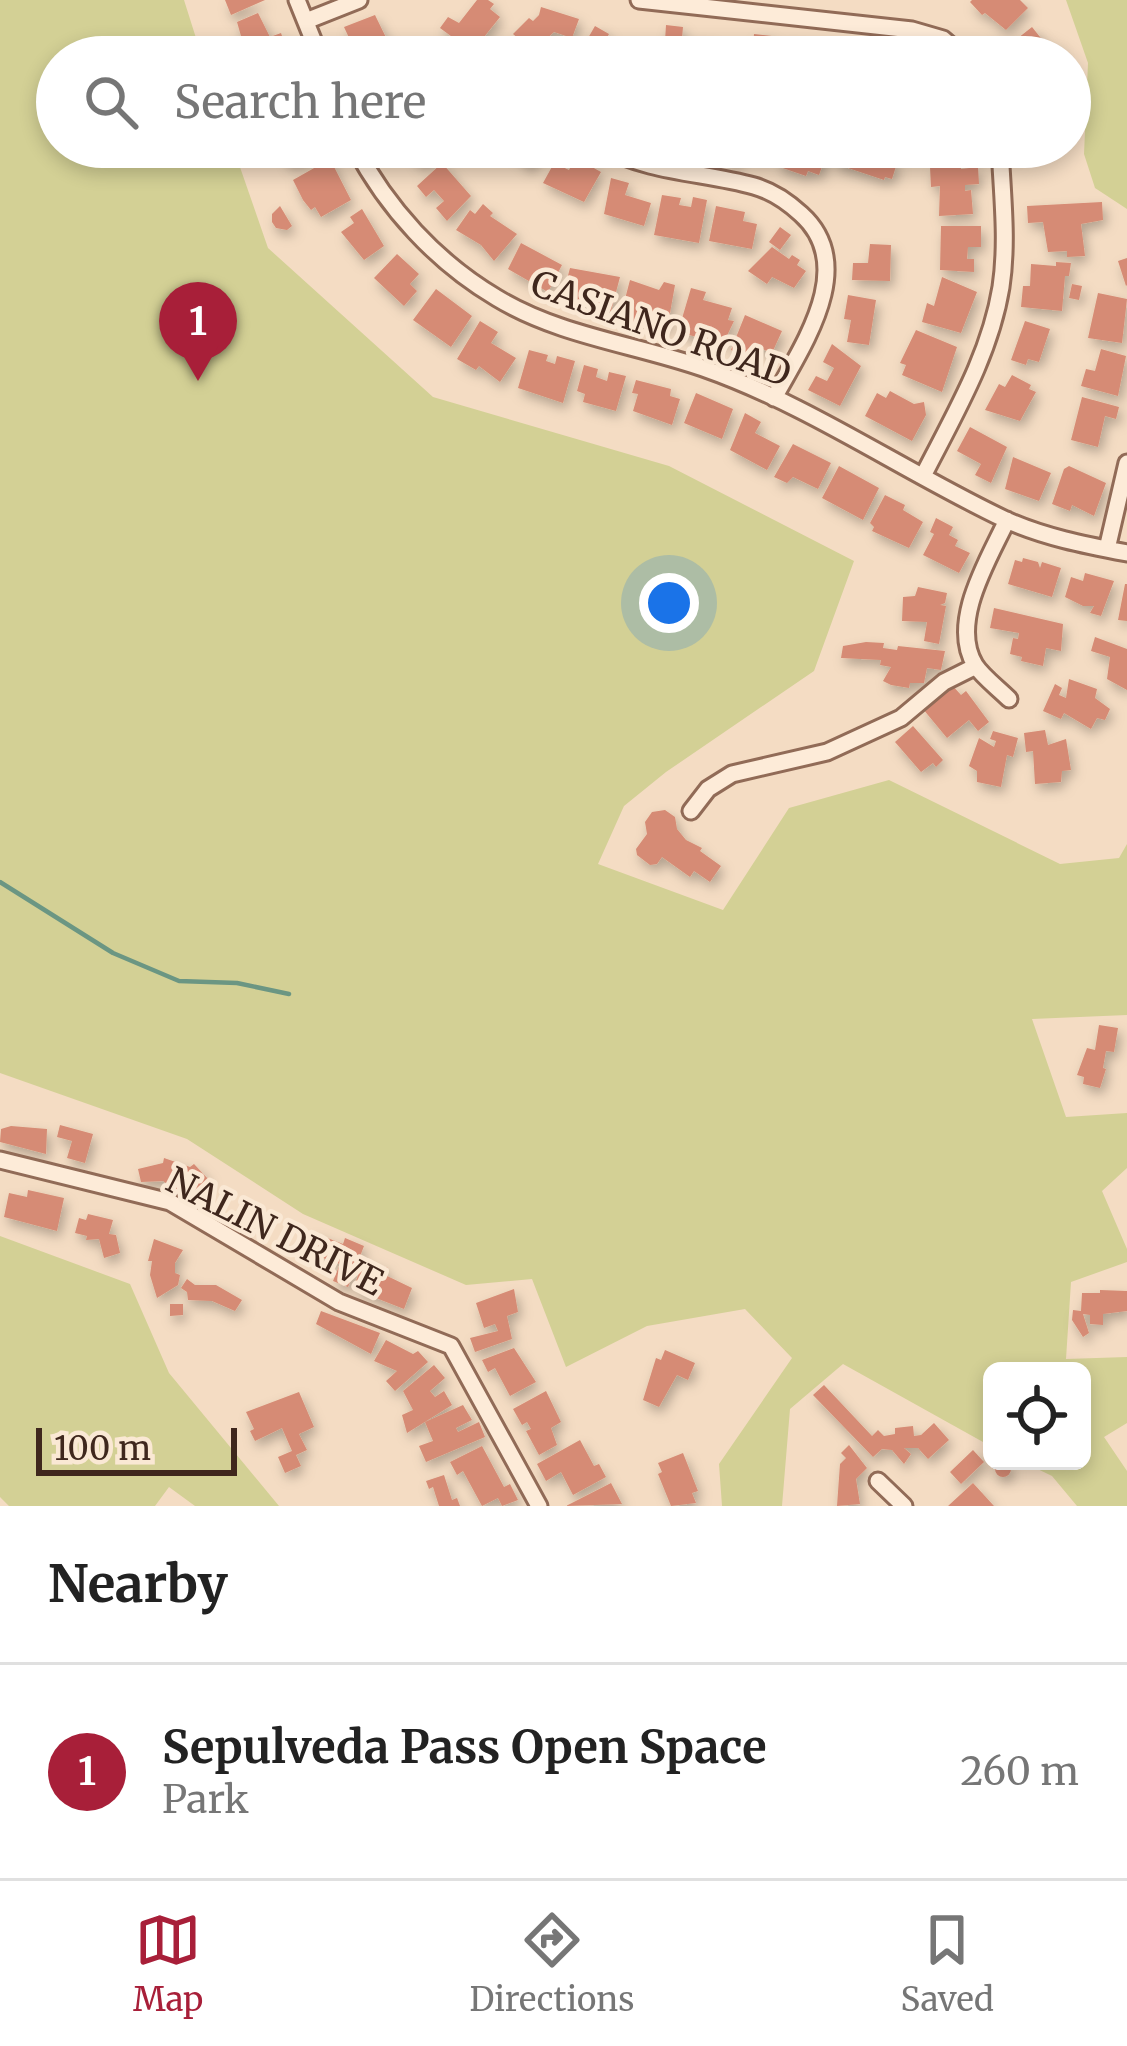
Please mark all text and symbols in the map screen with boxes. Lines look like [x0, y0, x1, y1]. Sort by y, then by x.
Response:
search box [36, 36, 1091, 168]
icon: search [78, 69, 144, 135]
text: Search here [174, 74, 426, 130]
street label: CASIANO ROAD [525, 261, 797, 396]
pin: 1 [159, 282, 237, 381]
your location [639, 573, 699, 633]
street label: NALIN DRIVE [159, 1158, 391, 1305]
map controls [983, 1362, 1091, 1470]
button: locate [983, 1362, 1091, 1470]
scale bar [36, 1422, 237, 1475]
text: 100 m [54, 1428, 151, 1469]
text: Nearby [48, 1552, 228, 1616]
text: Sepulveda Pass Open Space [162, 1719, 766, 1775]
text: 1 [78, 1747, 96, 1796]
text: 260 m [960, 1747, 1079, 1796]
text: Park [162, 1775, 249, 1824]
tab: Map [133, 1907, 203, 2020]
tab: Directions [469, 1907, 634, 2020]
tab: Saved [900, 1907, 994, 2020]

